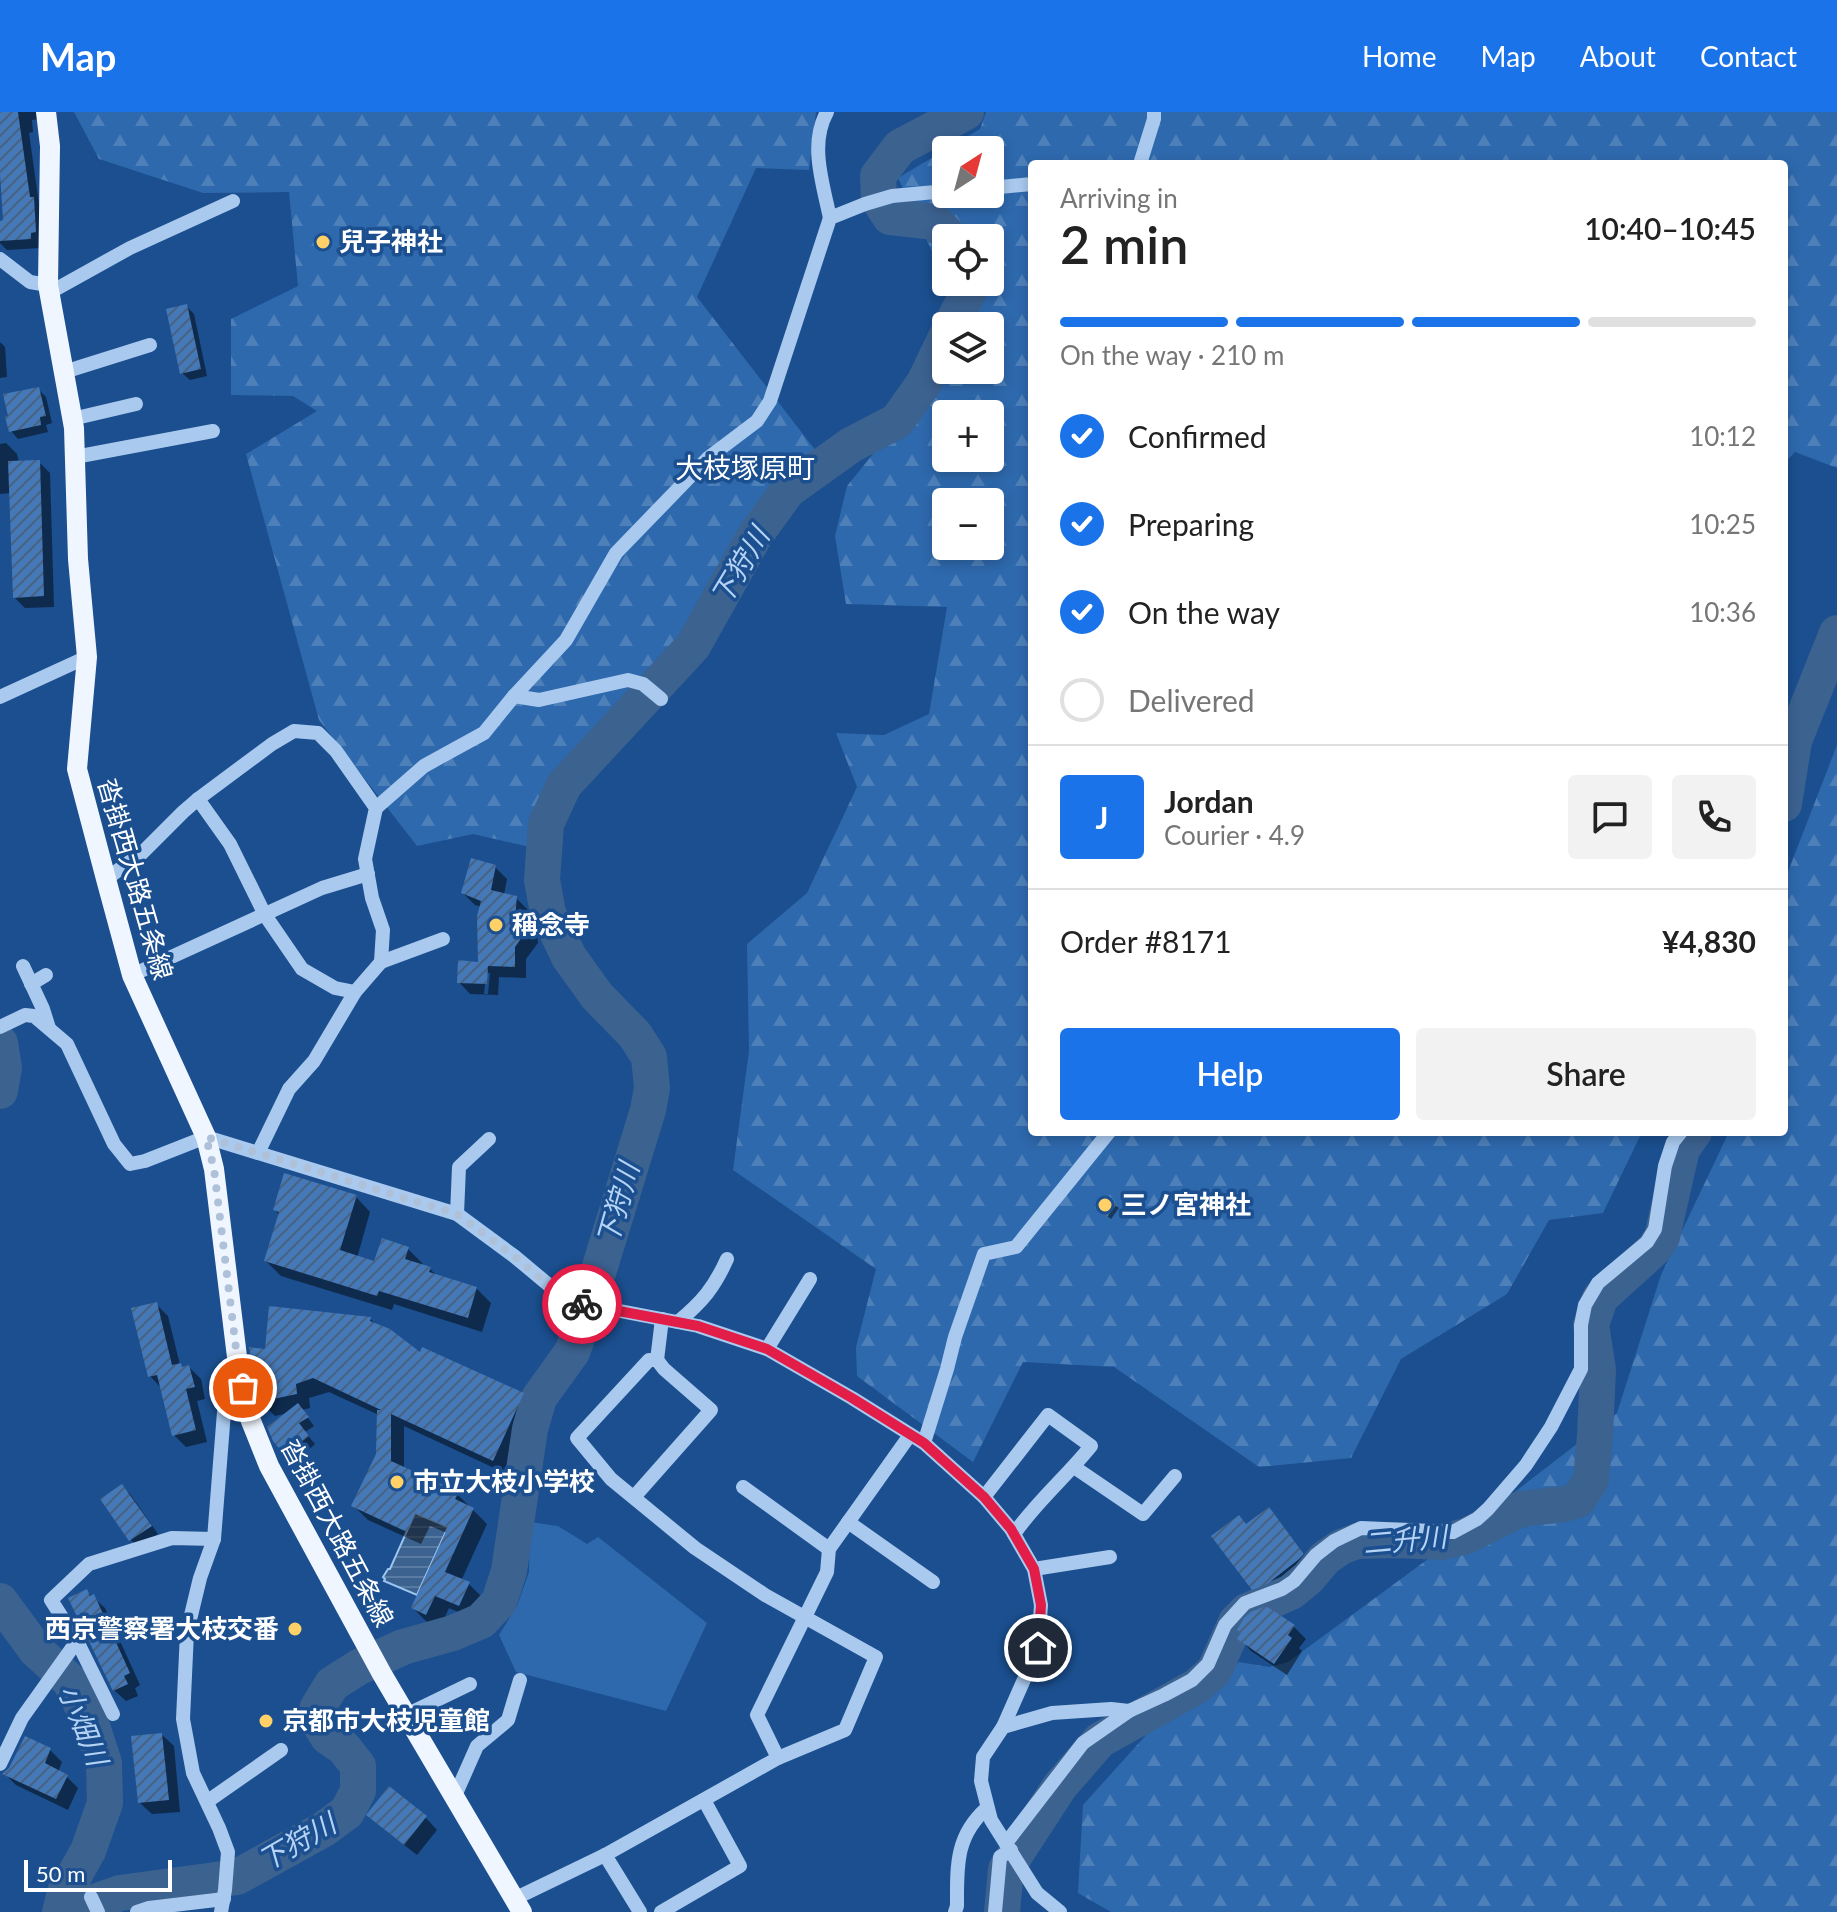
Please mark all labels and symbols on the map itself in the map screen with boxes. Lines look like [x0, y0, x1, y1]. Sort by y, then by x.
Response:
north arrow [932, 136, 1004, 208]
place label: 兒子神社 [339, 225, 443, 257]
marker: 兒子神社 [314, 233, 332, 251]
district label: 大枝塚原町 [675, 450, 815, 484]
water label: 下狩川 [703, 518, 777, 610]
street label: 沓掛西大路五条線 [92, 774, 180, 983]
place label: 稱念寺 [512, 908, 590, 940]
marker: 稱念寺 [487, 916, 505, 934]
water label: 下狩川 [589, 1156, 646, 1249]
place label: 三ノ宮神社 [1121, 1188, 1251, 1220]
marker: 三ノ宮神社 [1096, 1196, 1114, 1214]
courier [542, 1264, 622, 1344]
pin [209, 1354, 277, 1422]
street label: 沓掛西大路五条線 [275, 1433, 401, 1632]
place label: 市立大枝小学校 [413, 1465, 595, 1497]
marker: 市立大枝小学校 [388, 1473, 406, 1491]
water label: 二升川 [1362, 1518, 1451, 1560]
place label: 西京警察署大枝交番 [45, 1612, 279, 1644]
pin [1004, 1614, 1072, 1682]
marker: 西京警察署大枝交番 [286, 1620, 304, 1638]
water label: 小畑川 [52, 1679, 117, 1773]
place label: 京都市大枝児童館 [282, 1704, 490, 1736]
marker: 京都市大枝児童館 [257, 1712, 275, 1730]
water label: 下狩川 [252, 1804, 344, 1877]
scale bar [24, 1856, 172, 1892]

